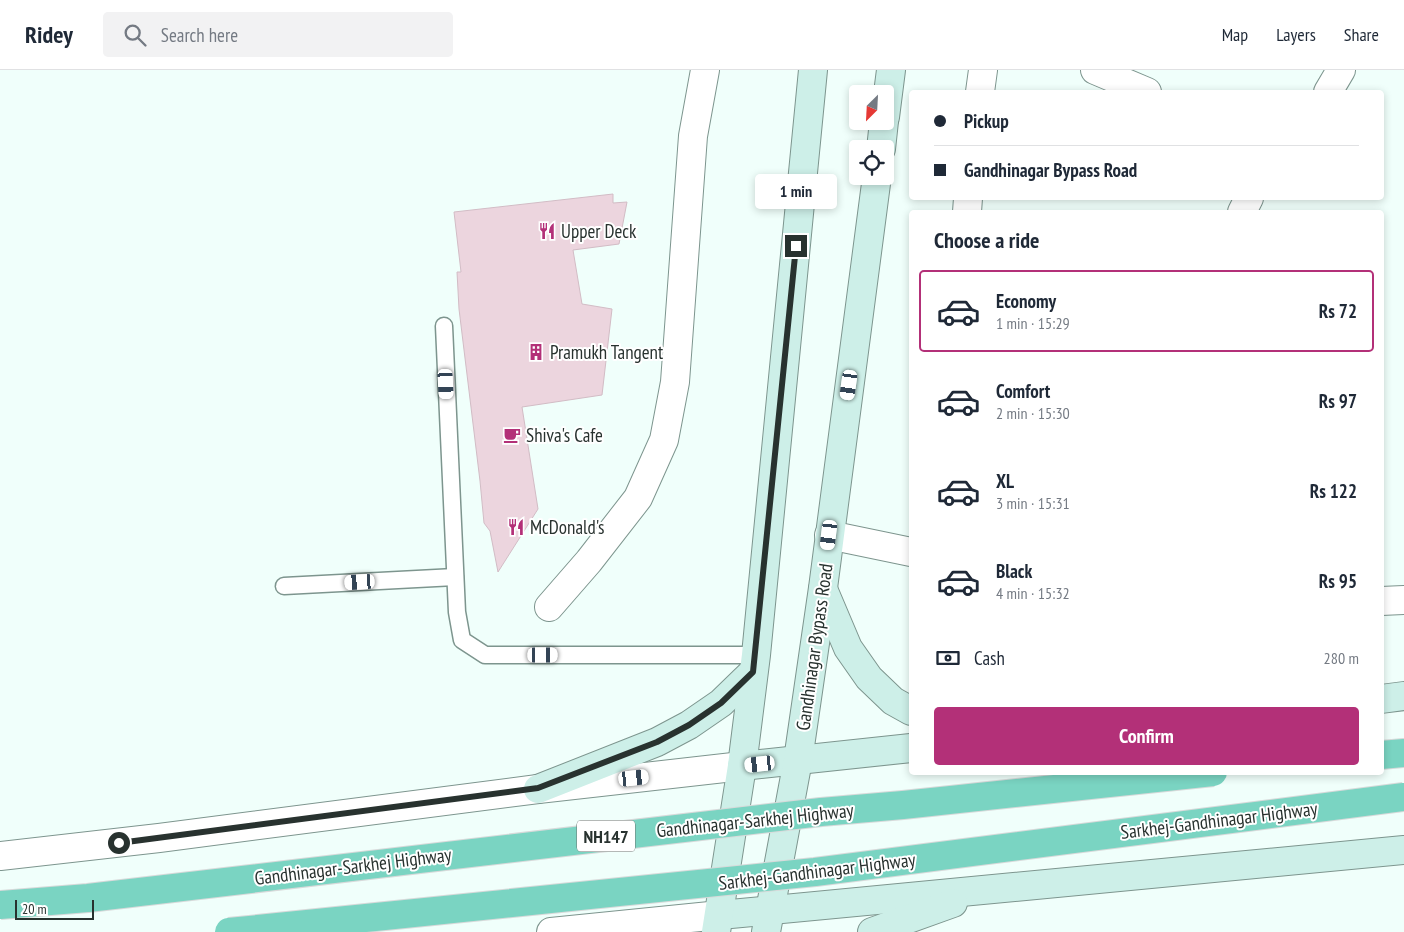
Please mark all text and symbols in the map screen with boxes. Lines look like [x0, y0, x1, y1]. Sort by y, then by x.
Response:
search box [103, 12, 453, 57]
text: Ridey [25, 19, 73, 50]
icon: search [121, 21, 149, 49]
text: Search here [161, 23, 238, 47]
text: Map [1222, 23, 1248, 46]
text: Layers [1276, 23, 1316, 46]
text: Share [1344, 23, 1379, 46]
north arrow [849, 85, 894, 130]
map controls [849, 85, 894, 185]
text: Pickup [964, 109, 1009, 133]
button: locate [849, 140, 894, 185]
text: Gandhinagar Bypass Road [964, 158, 1137, 182]
callout: 1 min [755, 174, 837, 208]
text: 1 min [780, 181, 812, 201]
place label: Upper Deck [561, 219, 637, 243]
restaurant icon: Upper Deck [537, 221, 557, 241]
text: Choose a ride [934, 226, 1039, 254]
route end [785, 235, 807, 257]
icon: car [936, 289, 981, 334]
text: Economy [996, 289, 1056, 313]
text: Rs 72 [1319, 299, 1357, 323]
text: 1 min · 15:29 [996, 313, 1070, 333]
place label: Pramukh Tangent [550, 340, 664, 364]
building icon: Pramukh Tangent [526, 342, 546, 362]
car [437, 369, 454, 399]
car [839, 369, 858, 401]
icon: car [936, 379, 981, 424]
text: Comfort [996, 379, 1050, 403]
text: Rs 97 [1319, 389, 1357, 413]
text: 2 min · 15:30 [996, 403, 1070, 423]
place label: Shiva's Cafe [526, 423, 603, 447]
cafe icon: Shiva's Cafe [502, 425, 522, 445]
icon: car [936, 469, 981, 514]
text: XL [996, 469, 1014, 493]
text: Rs 122 [1310, 479, 1357, 503]
text: 3 min · 15:31 [996, 493, 1070, 513]
place label: McDonald's [530, 515, 605, 539]
restaurant icon: McDonald's [506, 517, 526, 537]
car [819, 519, 838, 551]
icon: car [936, 559, 981, 604]
text: Black [996, 559, 1032, 583]
street label: Gandhinagar Bypass Road [790, 562, 838, 732]
text: Rs 95 [1319, 569, 1357, 593]
car [344, 574, 375, 590]
text: 4 min · 15:32 [996, 583, 1070, 603]
icon: cash [934, 644, 962, 672]
text: Cash [974, 646, 1005, 670]
car [528, 648, 558, 663]
text: 280 m [1324, 648, 1359, 668]
button: Confirm [934, 707, 1359, 765]
car [744, 755, 775, 773]
car [618, 769, 649, 787]
street label: Sarkhej-Gandhinagar Highway [1119, 796, 1320, 844]
street label: Gandhinagar-Sarkhej Highway [655, 798, 856, 842]
road number: NH147 [577, 820, 635, 851]
route start [108, 832, 130, 854]
street label: Gandhinagar-Sarkhej Highway [253, 842, 454, 890]
street label: Sarkhej-Gandhinagar Highway [717, 847, 918, 895]
scale bar [15, 897, 94, 920]
text: 20 m [22, 900, 47, 918]

